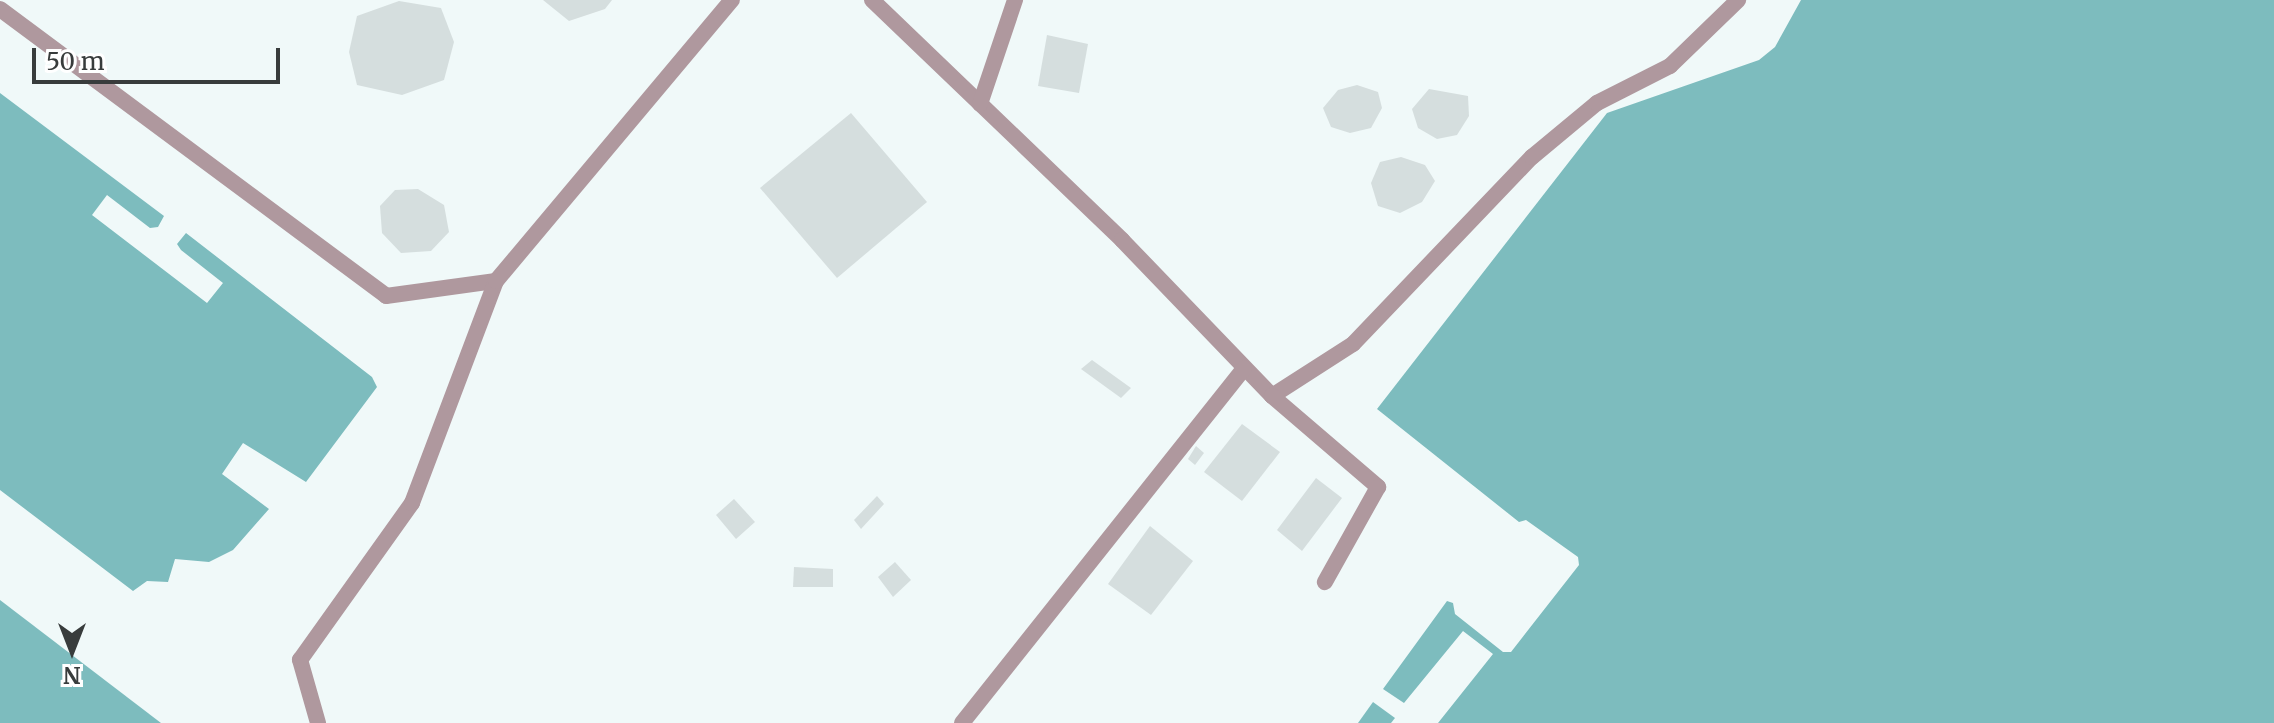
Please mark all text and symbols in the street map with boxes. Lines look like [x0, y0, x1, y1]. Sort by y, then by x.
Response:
scale bar [36, 32, 284, 82]
text: 50 m [46, 46, 105, 77]
north arrow [32, 611, 112, 691]
text: N [63, 661, 81, 689]

